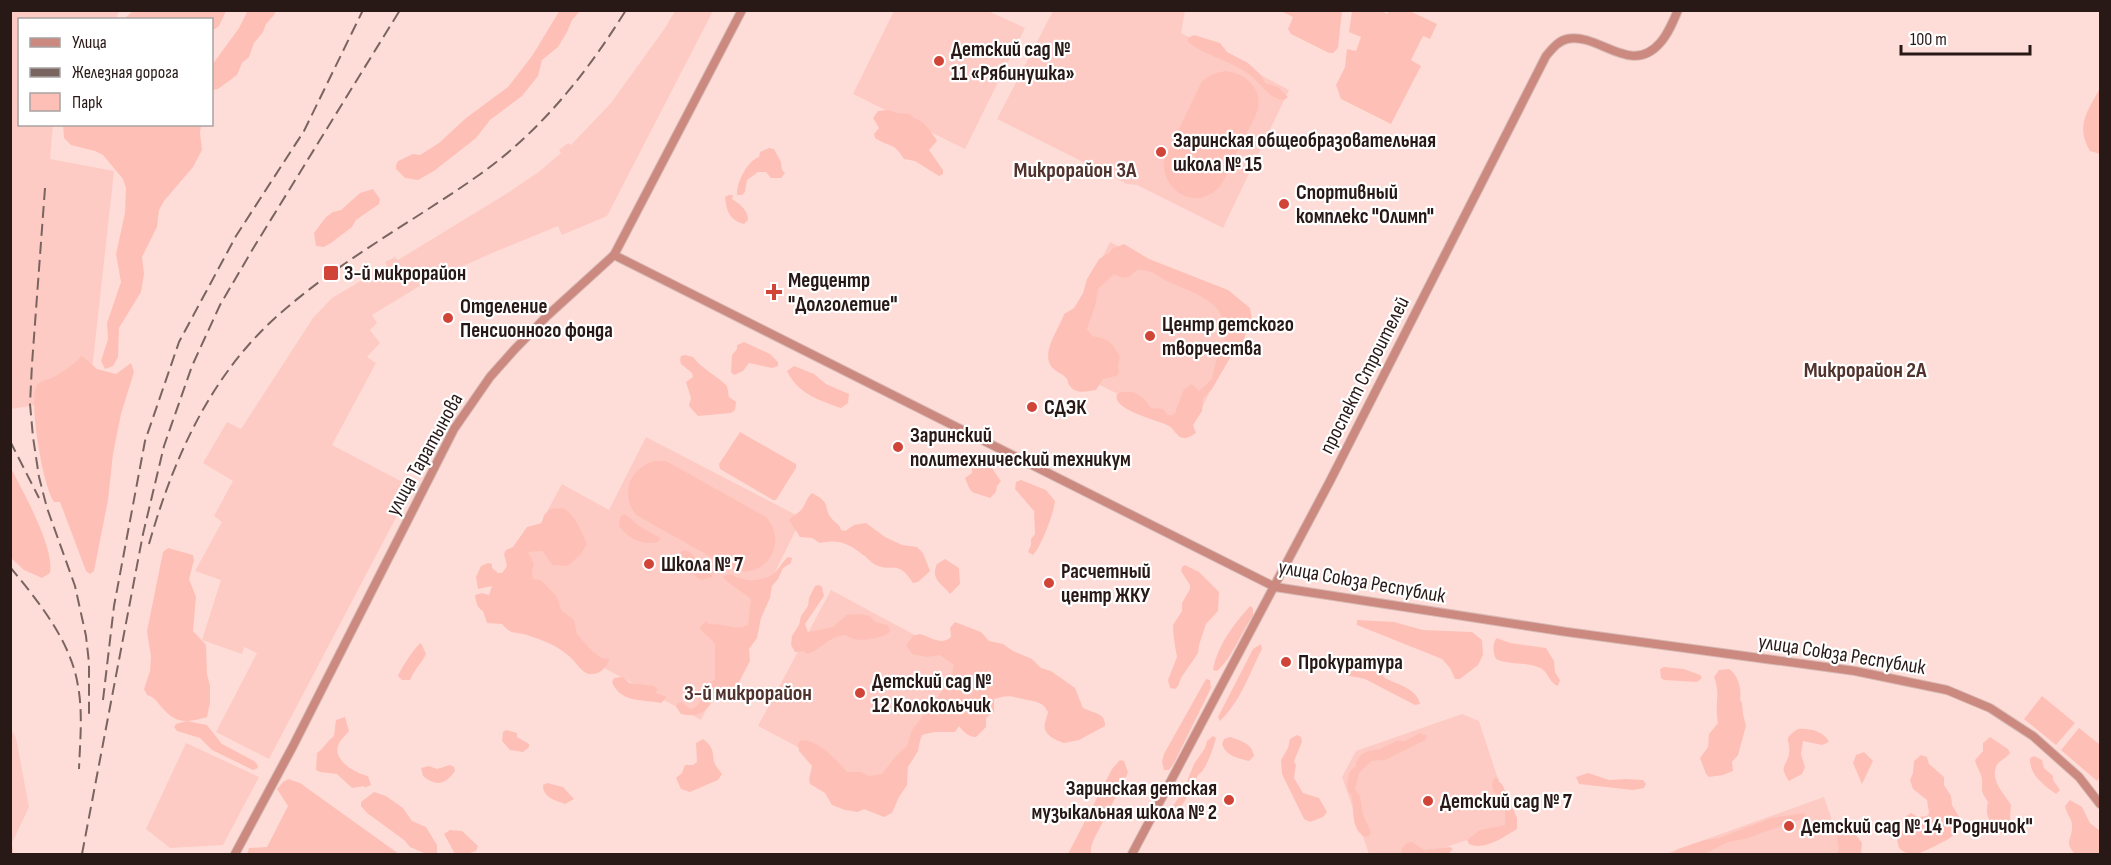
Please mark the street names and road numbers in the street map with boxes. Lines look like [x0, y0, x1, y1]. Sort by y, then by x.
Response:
street label: проспект Строителей [1314, 292, 1415, 458]
street label: улица Таратынова [381, 389, 468, 520]
street label: улица Союза Республик [1277, 555, 1447, 608]
street label: улица Союза Республик [1757, 629, 1927, 680]

